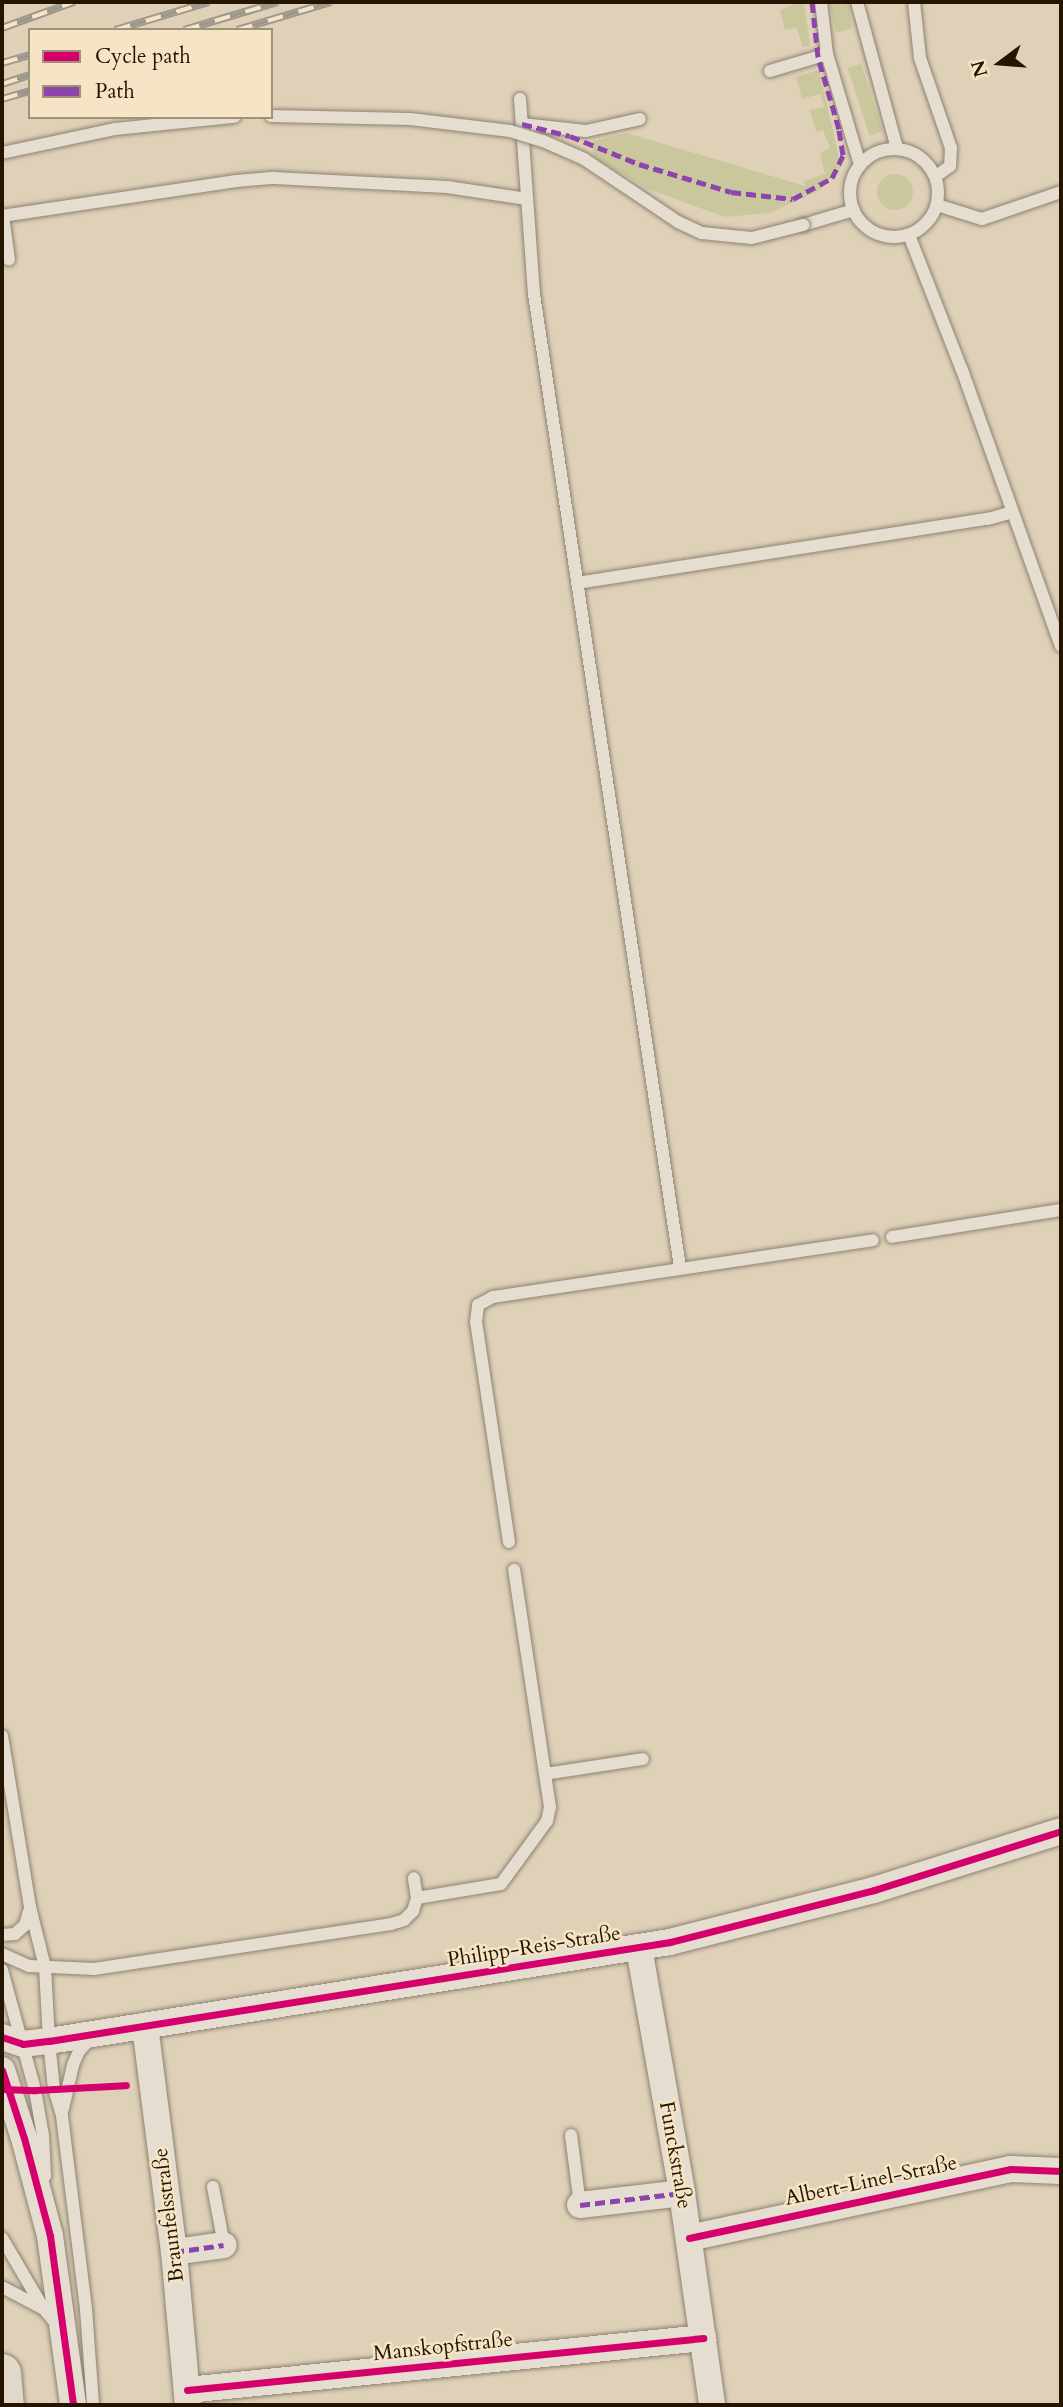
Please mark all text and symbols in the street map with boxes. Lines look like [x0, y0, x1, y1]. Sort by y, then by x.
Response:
legend [28, 28, 273, 119]
north arrow [965, 28, 1035, 98]
text: Cycle path [95, 42, 191, 71]
text: N [965, 57, 995, 80]
text: Path [95, 77, 135, 106]
street label: Philipp-Reis-Straße [446, 1921, 622, 1973]
street label: Funckstraße [653, 2099, 697, 2211]
street label: Braunfelsstraße [148, 2146, 190, 2284]
street label: Albert-Linel-Straße [783, 2150, 959, 2212]
street label: Manskopfstraße [372, 2327, 514, 2367]

